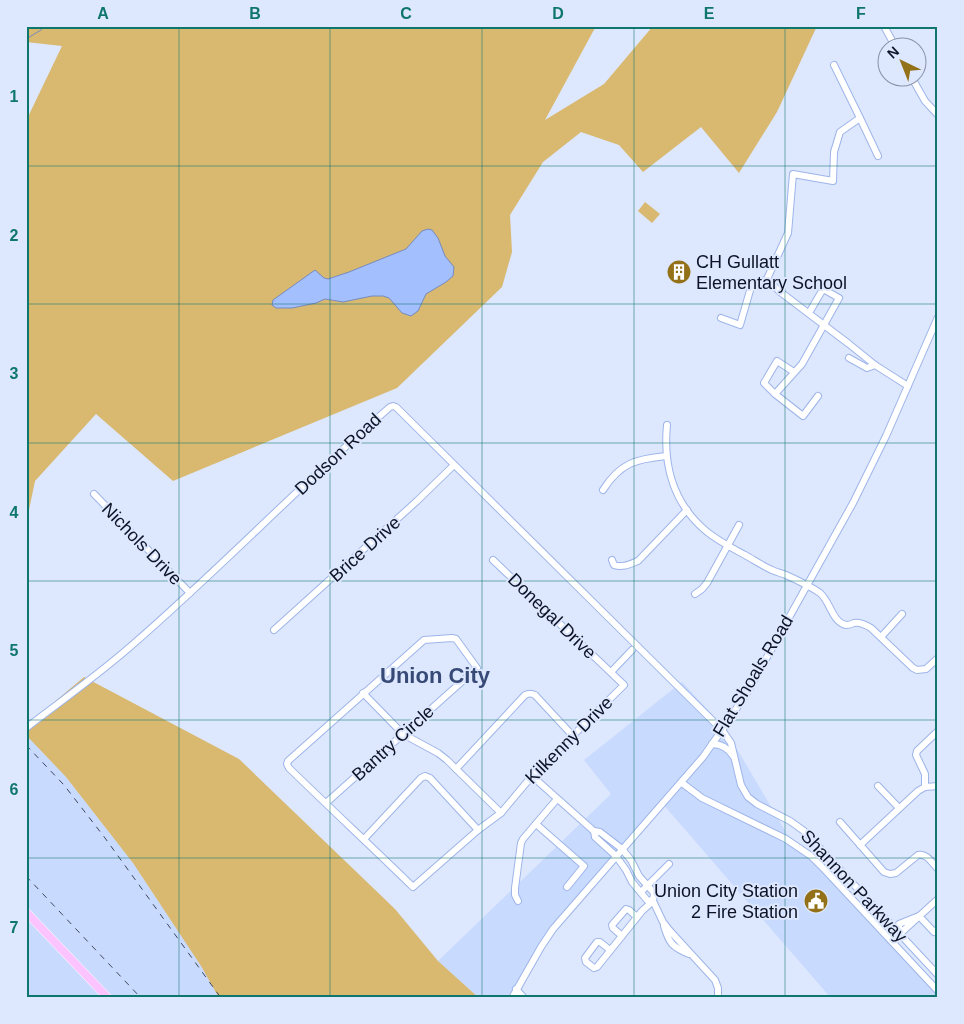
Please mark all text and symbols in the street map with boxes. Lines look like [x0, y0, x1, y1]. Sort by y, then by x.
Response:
text: A [97, 5, 109, 22]
text: B [249, 5, 261, 22]
text: C [400, 5, 412, 22]
text: D [552, 5, 564, 22]
text: E [704, 5, 715, 22]
text: F [856, 5, 866, 22]
north arrow [876, 38, 926, 88]
text: N [884, 43, 902, 62]
text: 1 [10, 88, 19, 105]
text: 2 [10, 227, 19, 244]
place label: CH Gullatt Elementary School [696, 252, 847, 293]
building icon: CH Gullatt Elementary School [666, 259, 692, 285]
text: 3 [10, 365, 19, 382]
street label: Dodson Road [291, 409, 385, 499]
street label: Nichols Drive [98, 499, 186, 589]
text: 4 [10, 504, 19, 521]
street label: Brice Drive [326, 512, 404, 586]
street label: Donegal Drive [504, 569, 600, 663]
street label: Flat Shoals Road [709, 612, 797, 740]
text: 5 [10, 642, 19, 659]
district label: Union City [380, 663, 491, 688]
street label: Kilkenny Drive [521, 692, 617, 788]
street label: Bantry Circle [348, 701, 438, 785]
text: 6 [10, 781, 19, 798]
street label: Shannon Parkway [797, 826, 911, 946]
place label: Union City Station 2 Fire Station [654, 881, 798, 922]
public building icon: Union City Station 2 Fire Station [803, 888, 829, 914]
text: 7 [10, 919, 19, 936]

